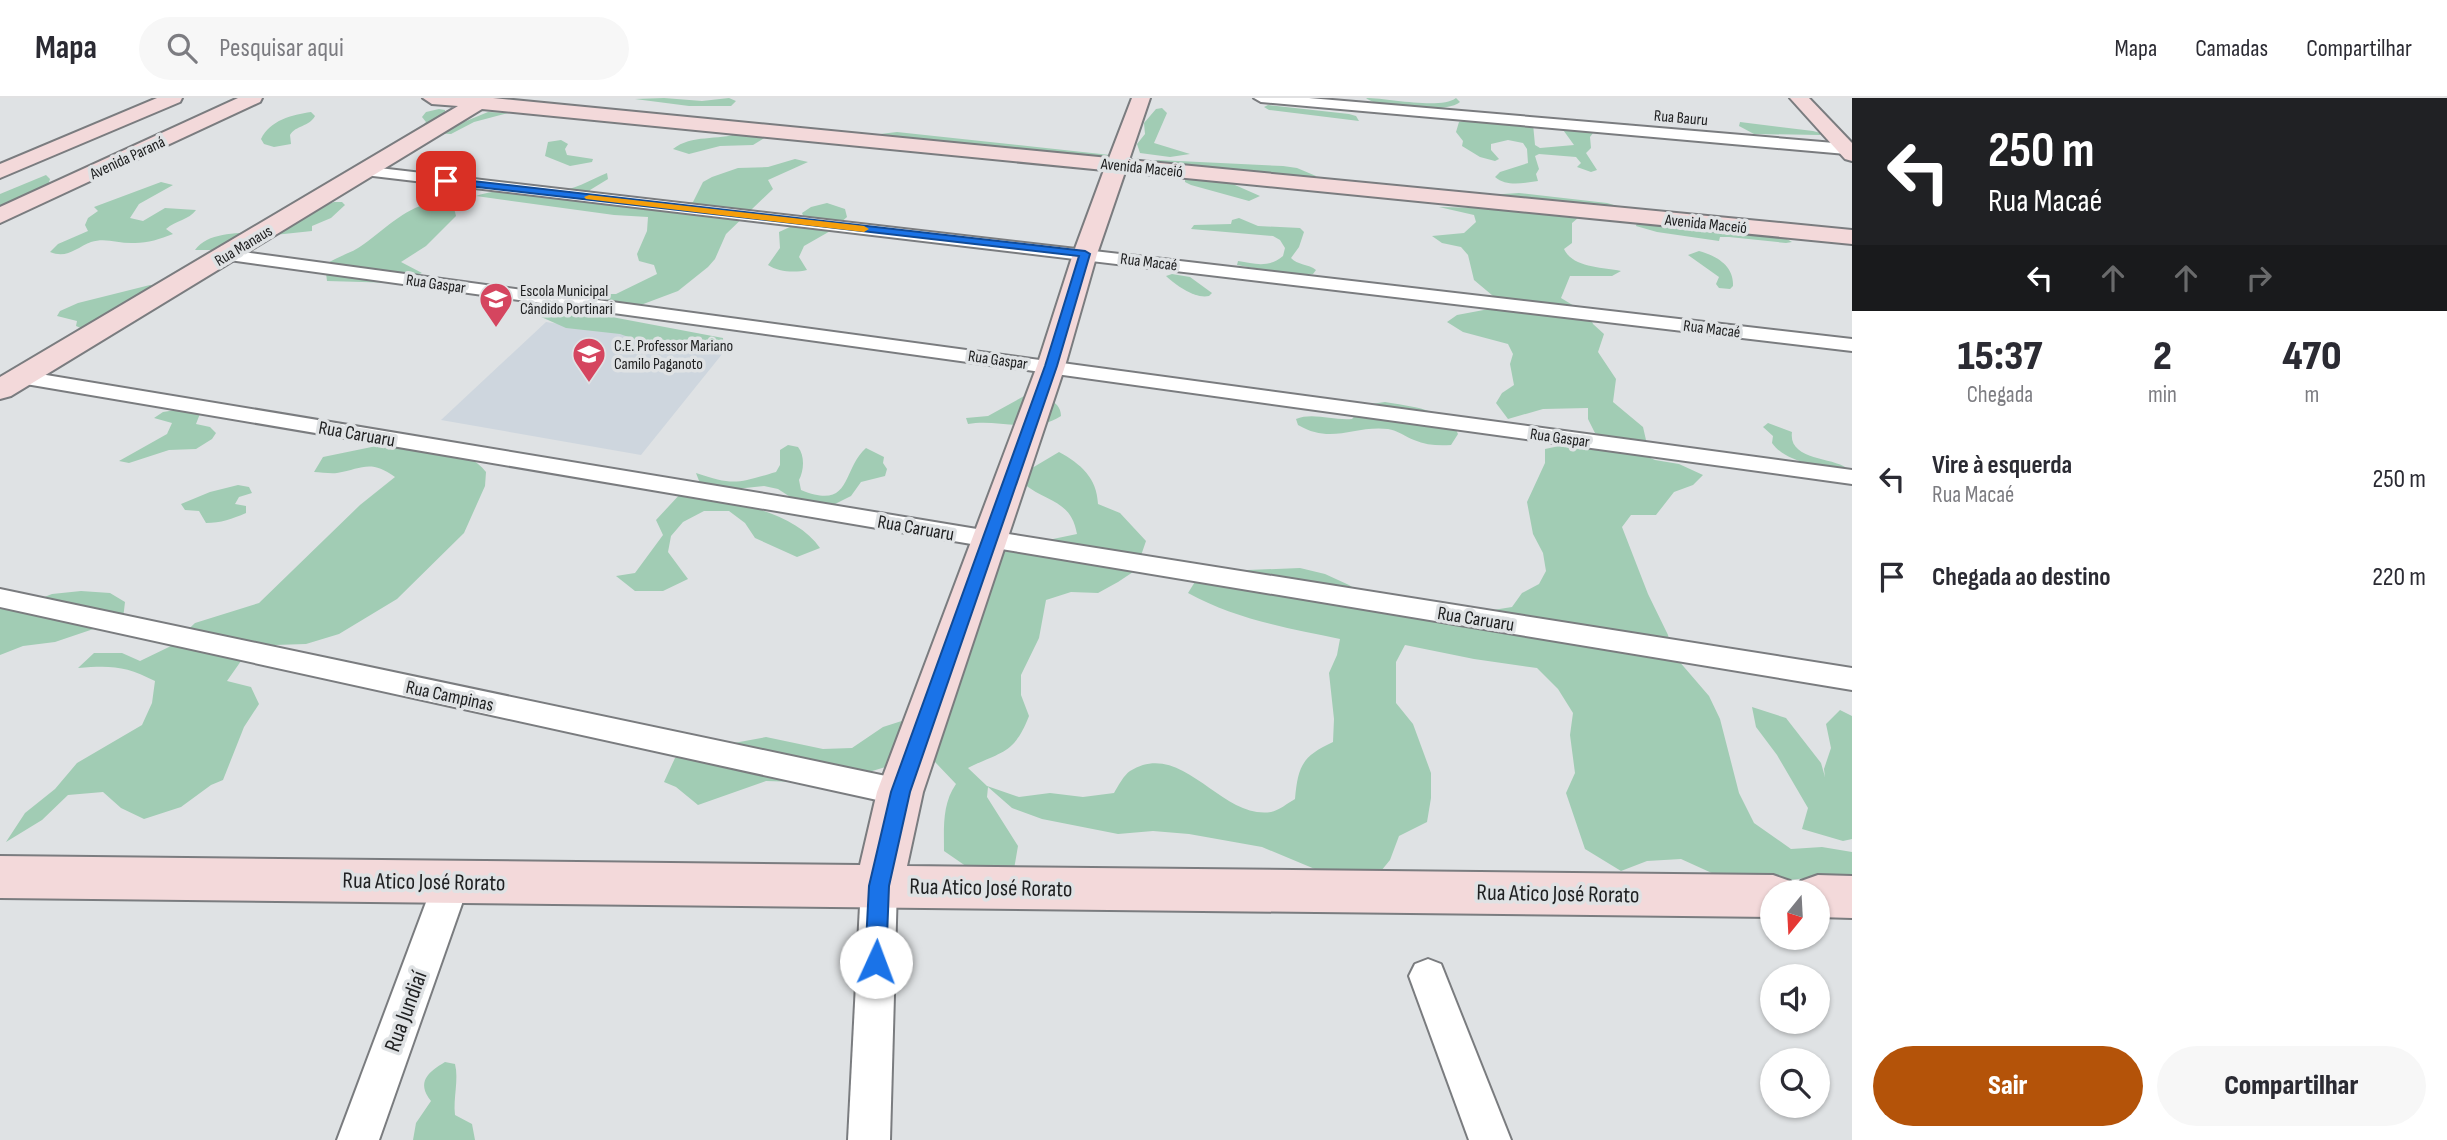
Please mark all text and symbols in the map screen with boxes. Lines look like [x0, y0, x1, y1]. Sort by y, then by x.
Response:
search box [139, 17, 629, 80]
text: Mapa [35, 28, 97, 68]
icon: search [163, 29, 201, 67]
text: Pesquisar aqui [219, 33, 344, 64]
text: Mapa [2115, 34, 2157, 63]
text: Camadas [2195, 34, 2268, 63]
text: Compartilhar [2306, 34, 2412, 63]
street label: Rua Bauru [1653, 107, 1709, 130]
text: 250 m [1988, 122, 2094, 181]
icon: left [1873, 126, 1964, 217]
street label: Avenida Paraná [86, 133, 168, 184]
pin [416, 151, 476, 211]
street label: Avenida Maceió [1099, 155, 1184, 182]
icon: arrive [427, 162, 465, 200]
text: Rua Macaé [1988, 182, 2102, 221]
street label: Avenida Maceió [1663, 211, 1748, 238]
street label: Rua Manaus [211, 222, 276, 271]
street label: Rua Macaé [1119, 250, 1178, 275]
icon: left [2021, 259, 2059, 297]
icon: ahead [2094, 259, 2132, 297]
icon: ahead [2167, 259, 2205, 297]
icon: right [2240, 259, 2278, 297]
street label: Rua Gaspar [405, 271, 467, 298]
school or university icon: Escola Municipal Cândido Portinari [477, 280, 515, 329]
place label: Escola Municipal Cândido Portinari [520, 282, 613, 319]
street label: Rua Macaé [1682, 317, 1741, 342]
text: 15:37 [1958, 331, 2042, 382]
text: 2 [2153, 331, 2172, 382]
text: 470 [2282, 331, 2341, 382]
school or university icon: C.E. Professor Mariano Camilo Paganoto [570, 335, 608, 384]
place label: C.E. Professor Mariano Camilo Paganoto [614, 337, 733, 374]
street label: Rua Gaspar [967, 347, 1029, 374]
text: Chegada [1967, 381, 2033, 409]
text: min [2148, 381, 2177, 409]
text: m [2304, 381, 2319, 409]
street label: Rua Caruaru [317, 416, 397, 453]
street label: Rua Gaspar [1529, 425, 1591, 452]
text: Vire à esquerda [1932, 450, 2072, 481]
icon: left [1873, 460, 1911, 498]
text: 250 m [2372, 464, 2426, 495]
text: Rua Macaé [1932, 481, 2014, 509]
street label: Rua Caruaru [876, 510, 956, 547]
icon: arrive [1873, 558, 1911, 596]
text: Chegada ao destino [1932, 562, 2111, 593]
text: 220 m [2372, 562, 2426, 593]
street label: Rua Caruaru [1436, 602, 1516, 637]
street label: Rua Campinas [404, 676, 496, 717]
street label: Rua Atico José Rorato [342, 867, 506, 897]
street label: Rua Atico José Rorato [909, 873, 1073, 903]
street label: Rua Atico José Rorato [1476, 879, 1640, 909]
north arrow [1760, 880, 1830, 950]
map controls [1760, 880, 1830, 1118]
position arrow [839, 925, 913, 999]
button: sound [1760, 964, 1830, 1034]
street label: Rua Jundiaí [378, 966, 434, 1056]
button: Sair [1873, 1046, 2143, 1126]
button: Compartilhar [2157, 1046, 2426, 1126]
button: search [1760, 1048, 1830, 1118]

